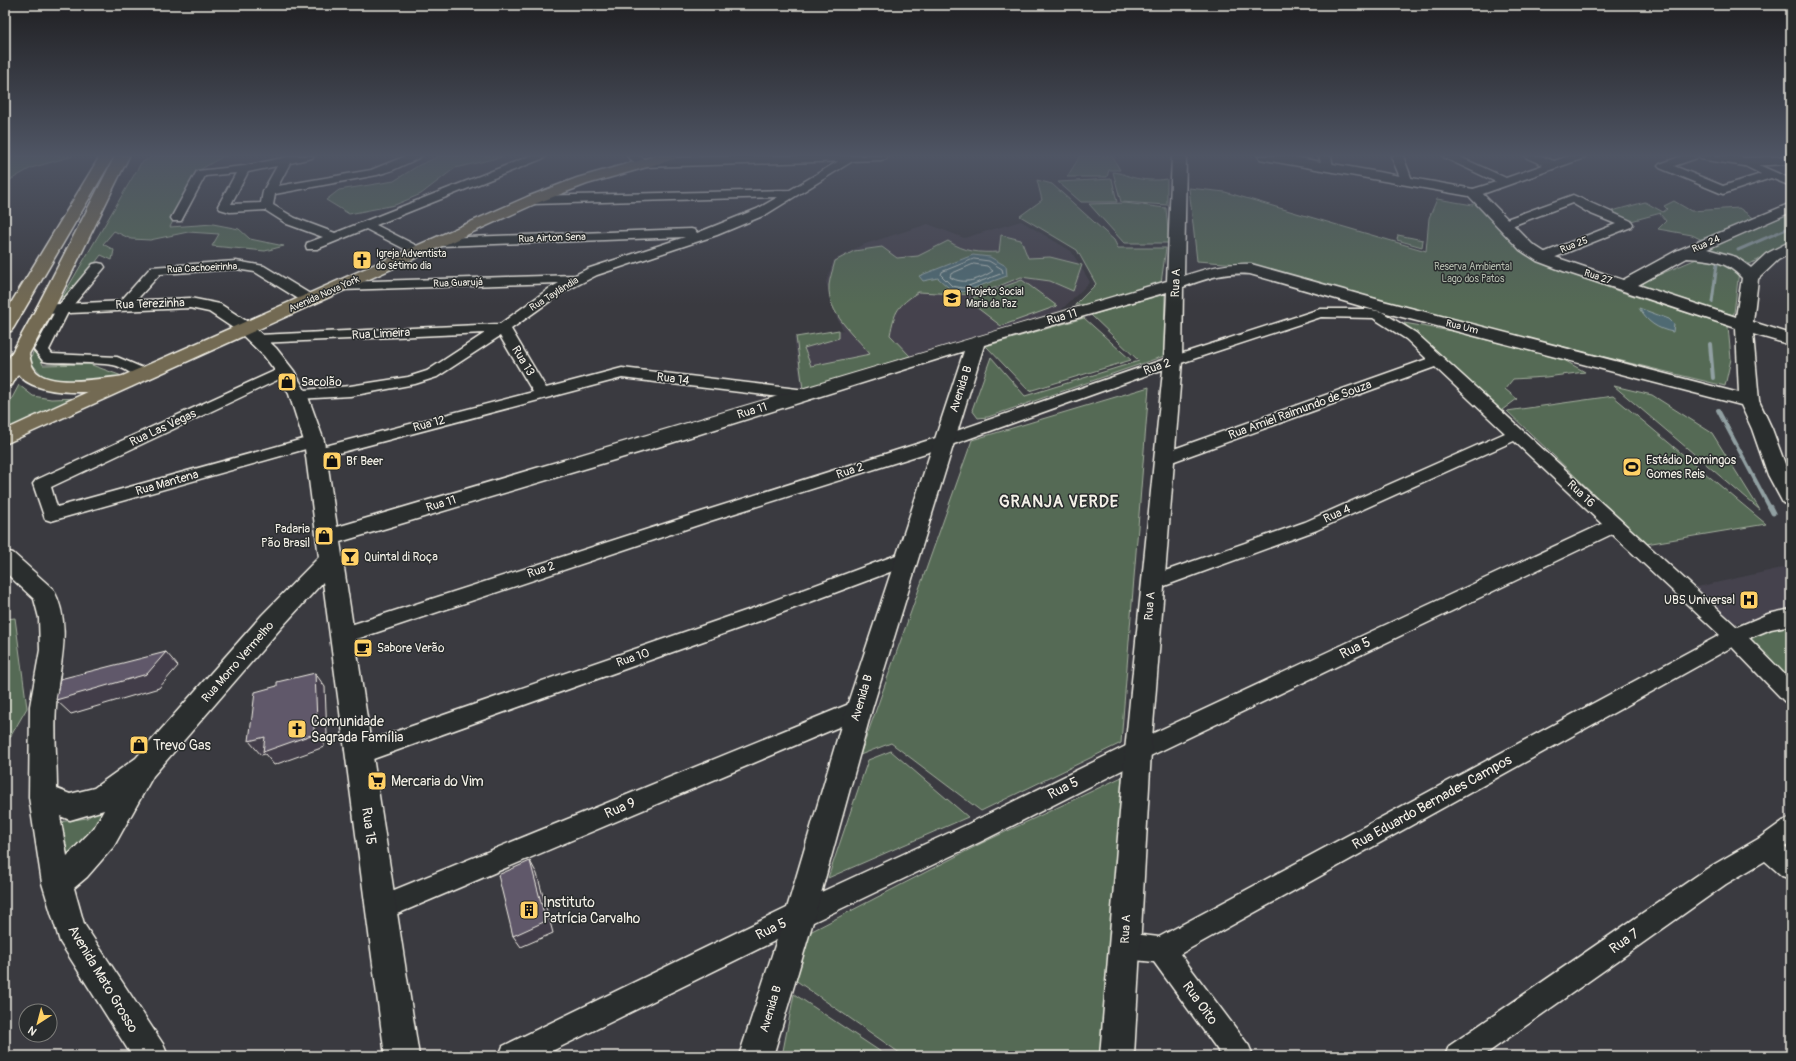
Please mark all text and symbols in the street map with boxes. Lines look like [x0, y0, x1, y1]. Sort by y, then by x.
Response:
street label: Rua Airton Sena [518, 231, 586, 245]
street label: Rua 24 [1690, 233, 1722, 255]
street label: Rua 25 [1558, 234, 1590, 256]
place label: Igreja Adventista do sétimo dia [376, 248, 447, 272]
church icon: Igreja Adventista do sétimo dia [351, 249, 373, 271]
street label: Rua Cachoeirinha [166, 260, 238, 276]
park label: Reserva Ambiental Lago dos Patos [1434, 261, 1512, 285]
street label: Rua 27 [1583, 267, 1614, 287]
street label: Rua A [1168, 268, 1184, 298]
street label: Avenida Nova York [287, 273, 362, 315]
street label: Rua Taylândia [527, 274, 581, 314]
street label: Rua Guarujá [433, 276, 483, 290]
place label: Projeto Social Maria da Paz [966, 286, 1024, 310]
school or university icon: Projeto Social Maria da Paz [941, 287, 963, 309]
street label: Rua Terezinha [115, 295, 185, 313]
street label: Rua 11 [1045, 306, 1079, 328]
street label: Rua Um [1444, 317, 1480, 337]
street label: Rua Limeira [351, 325, 411, 343]
street label: Rua 13 [508, 343, 538, 379]
street label: Rua 2 [1141, 355, 1173, 379]
street label: Avenida B [946, 364, 976, 414]
street label: Rua 14 [656, 370, 690, 388]
shop icon: Sacolão [276, 371, 298, 393]
place label: Sacolão [301, 375, 342, 390]
street label: Rua Amiel Raimundo de Souza [1226, 377, 1374, 443]
street label: Rua 11 [735, 399, 769, 423]
street label: Rua Las Vegas [127, 406, 199, 450]
street label: Rua 12 [411, 412, 447, 435]
shop icon: Bf Beer [321, 450, 343, 472]
place label: Estádio Domingos Gomes Reis [1646, 453, 1737, 482]
place label: Bf Beer [346, 454, 384, 469]
sports icon: Estádio Domingos Gomes Reis [1621, 456, 1643, 478]
street label: Rua 2 [834, 459, 866, 482]
street label: Rua Mantena [134, 467, 201, 499]
street label: Rua 16 [1564, 477, 1598, 511]
street label: Rua 11 [424, 492, 458, 516]
district label: GRANJA VERDE [999, 492, 1119, 512]
street label: Rua 4 [1321, 501, 1353, 527]
place label: Padaria Pão Brasil [261, 522, 310, 551]
shop icon: Padaria Pão Brasil [313, 525, 335, 547]
bar icon: Quintal di Roça [339, 546, 361, 568]
place label: Quintal di Roça [364, 550, 438, 565]
street label: Rua 2 [525, 558, 557, 581]
hospital icon: UBS Universal [1738, 589, 1760, 611]
street label: Rua A [1141, 591, 1159, 621]
place label: UBS Universal [1664, 593, 1735, 608]
street label: Rua Morro Vermelho [199, 618, 278, 706]
street label: Rua 5 [1337, 633, 1373, 663]
cafe icon: Sabore Verão [352, 637, 374, 659]
place label: Sabore Verão [377, 641, 445, 656]
street label: Rua 10 [614, 645, 652, 671]
street label: Avenida B [848, 673, 876, 723]
place label: Comunidade Sagrada Família [311, 713, 403, 746]
church icon: Comunidade Sagrada Família [286, 718, 308, 740]
shop icon: Trevo Gas [128, 734, 150, 756]
place label: Trevo Gas [153, 737, 212, 754]
street label: Rua Eduardo Bernades Campos [1349, 751, 1515, 853]
supermarket icon: Mercaria do Vim [366, 770, 388, 792]
place label: Mercaria do Vim [391, 773, 484, 790]
street label: Rua 5 [1045, 773, 1081, 803]
street label: Rua 9 [602, 794, 638, 822]
street label: Rua 15 [358, 806, 380, 846]
place label: Instituto Patrícia Carvalho [543, 894, 641, 927]
building icon: Instituto Patrícia Carvalho [518, 899, 540, 921]
street label: Rua 5 [753, 914, 789, 944]
street label: Rua A [1118, 914, 1134, 944]
street label: Avenida Mato Grosso [64, 922, 142, 1036]
street label: Rua 7 [1606, 924, 1643, 957]
street label: Rua Oito [1179, 978, 1222, 1028]
street label: Avenida B [757, 984, 785, 1034]
north arrow [18, 1003, 58, 1043]
text: N [25, 1023, 39, 1038]

